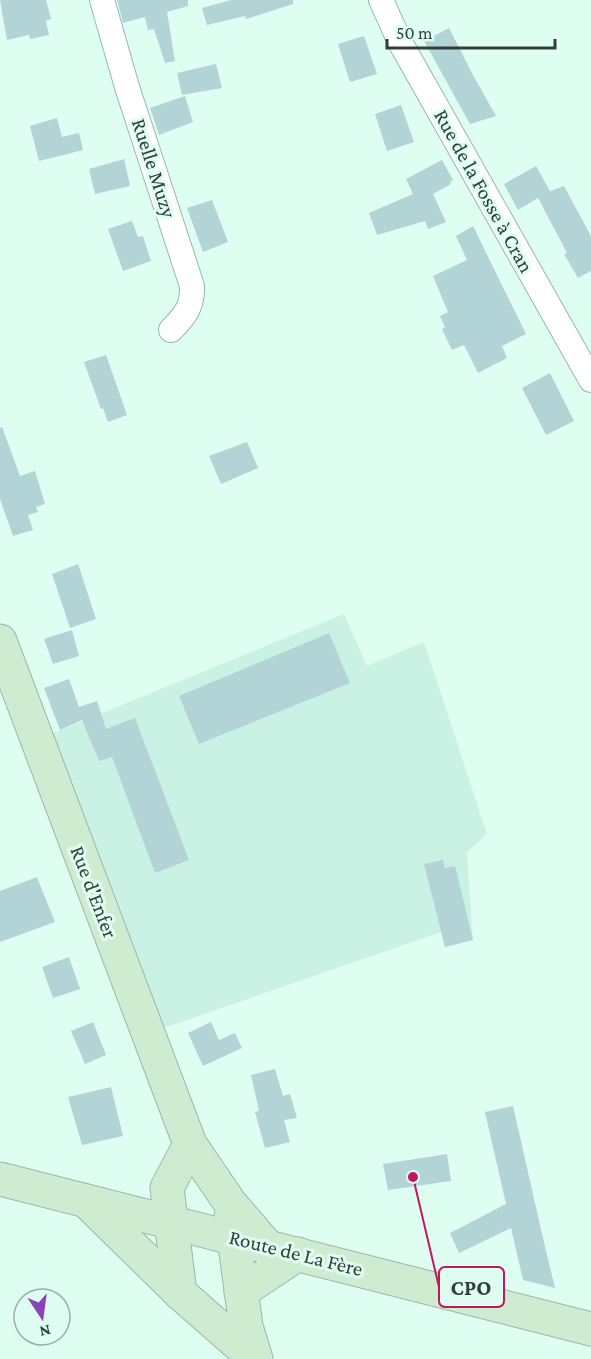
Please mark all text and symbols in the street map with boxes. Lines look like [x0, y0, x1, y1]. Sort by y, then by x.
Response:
scale bar [387, 12, 555, 50]
text: 50 m [396, 23, 433, 43]
street label: Rue de la Fosse à Cran [429, 105, 539, 277]
street label: Ruelle Muzy [127, 115, 181, 221]
street label: Rue d'Enfer [65, 842, 123, 942]
street label: Route de La Fère [227, 1225, 365, 1281]
callout: CPO [439, 1267, 504, 1307]
text: CPO [451, 1275, 491, 1300]
north arrow [12, 1287, 72, 1347]
text: N [38, 1322, 52, 1341]

